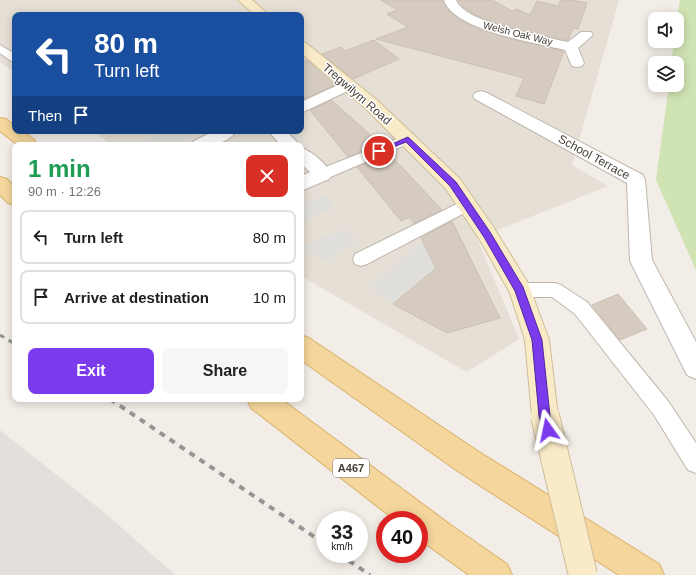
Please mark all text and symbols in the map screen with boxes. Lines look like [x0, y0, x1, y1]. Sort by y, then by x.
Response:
map controls [648, 12, 684, 92]
button: sound [648, 12, 684, 48]
street label: Welsh Oak Way [482, 20, 554, 47]
icon: left [28, 28, 80, 80]
text: 80 m [94, 28, 158, 59]
button: layers [648, 56, 684, 92]
street label: Tregwilym Road [320, 60, 394, 128]
text: Turn left [94, 61, 159, 81]
icon: arrive [70, 104, 92, 126]
text: Then [28, 107, 62, 124]
street label: School Terrace [556, 132, 633, 183]
pin [362, 134, 396, 168]
icon: arrive [368, 140, 390, 162]
text: 1 min [28, 155, 91, 182]
button: close [246, 155, 288, 197]
text: 90 m · 12:26 [28, 184, 101, 199]
icon: left [30, 226, 52, 248]
text: Turn left [64, 229, 123, 246]
text: 80 m [253, 229, 286, 246]
icon: arrive [30, 286, 52, 308]
text: Arrive at destination [64, 289, 209, 306]
text: 10 m [253, 289, 286, 306]
button: Exit [28, 348, 154, 394]
button: Share [162, 348, 288, 394]
position arrow [527, 409, 569, 451]
road number: A467 [333, 459, 369, 477]
speed limit sign: 40 [376, 511, 428, 563]
text: 33 [331, 521, 353, 543]
text: km/h [331, 541, 353, 552]

